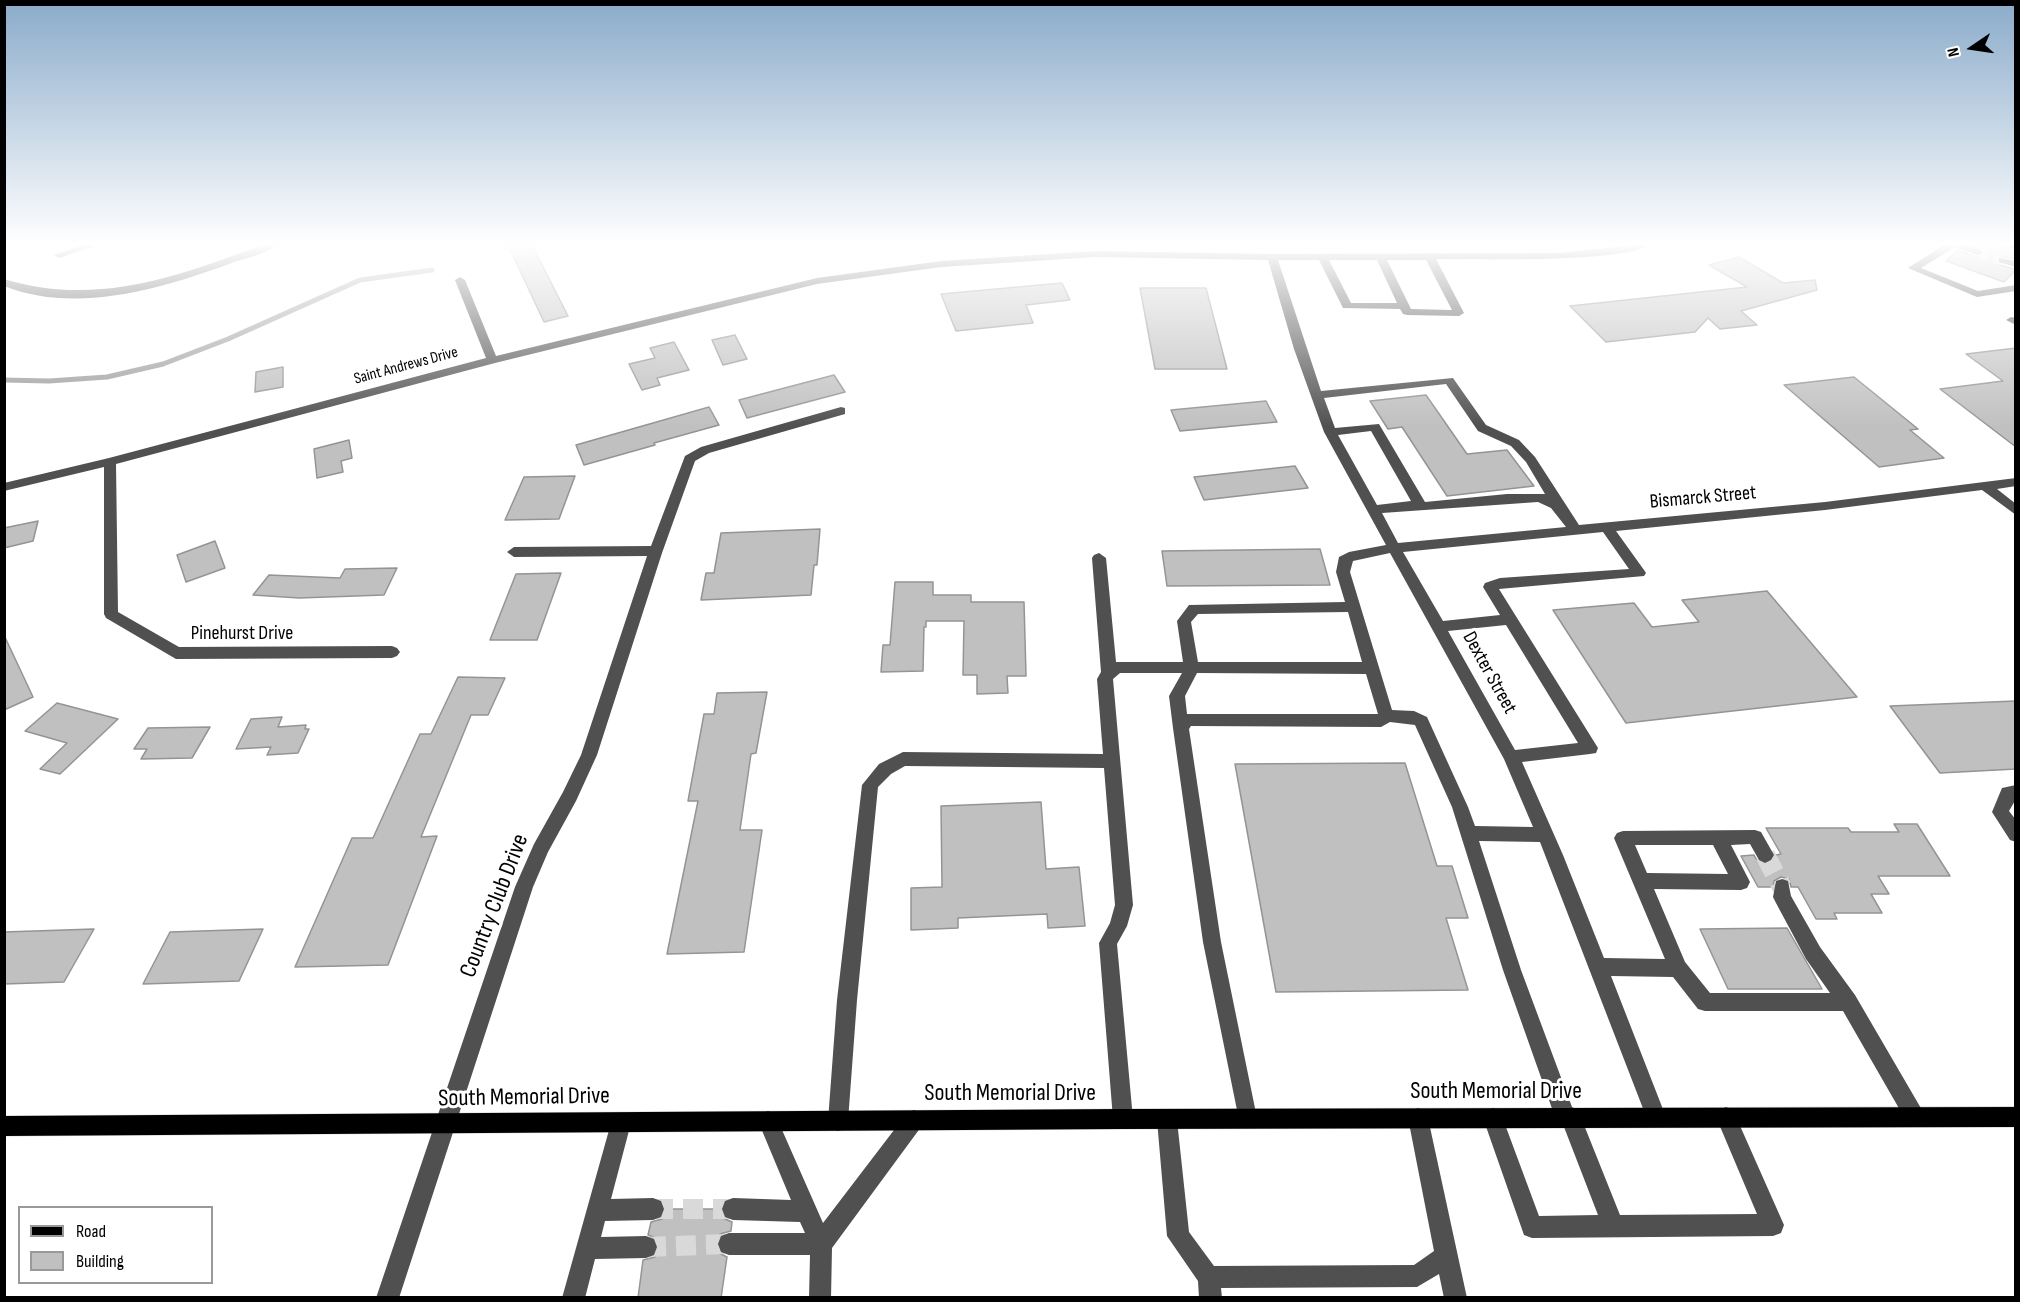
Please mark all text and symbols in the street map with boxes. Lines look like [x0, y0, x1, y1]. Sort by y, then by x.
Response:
north arrow [1942, 18, 2002, 78]
text: N [1944, 46, 1964, 58]
street label: Saint Andrews Drive [352, 343, 460, 389]
street label: Bismarck Street [1649, 481, 1757, 515]
street label: Pinehurst Drive [191, 622, 293, 646]
street label: Dexter Street [1457, 628, 1521, 718]
street label: Country Club Drive [454, 830, 536, 982]
street label: South Memorial Drive [1410, 1078, 1582, 1106]
street label: South Memorial Drive [924, 1080, 1096, 1108]
street label: South Memorial Drive [438, 1082, 610, 1114]
legend [18, 1206, 213, 1284]
text: Road [76, 1221, 106, 1242]
text: Building [76, 1251, 124, 1272]

